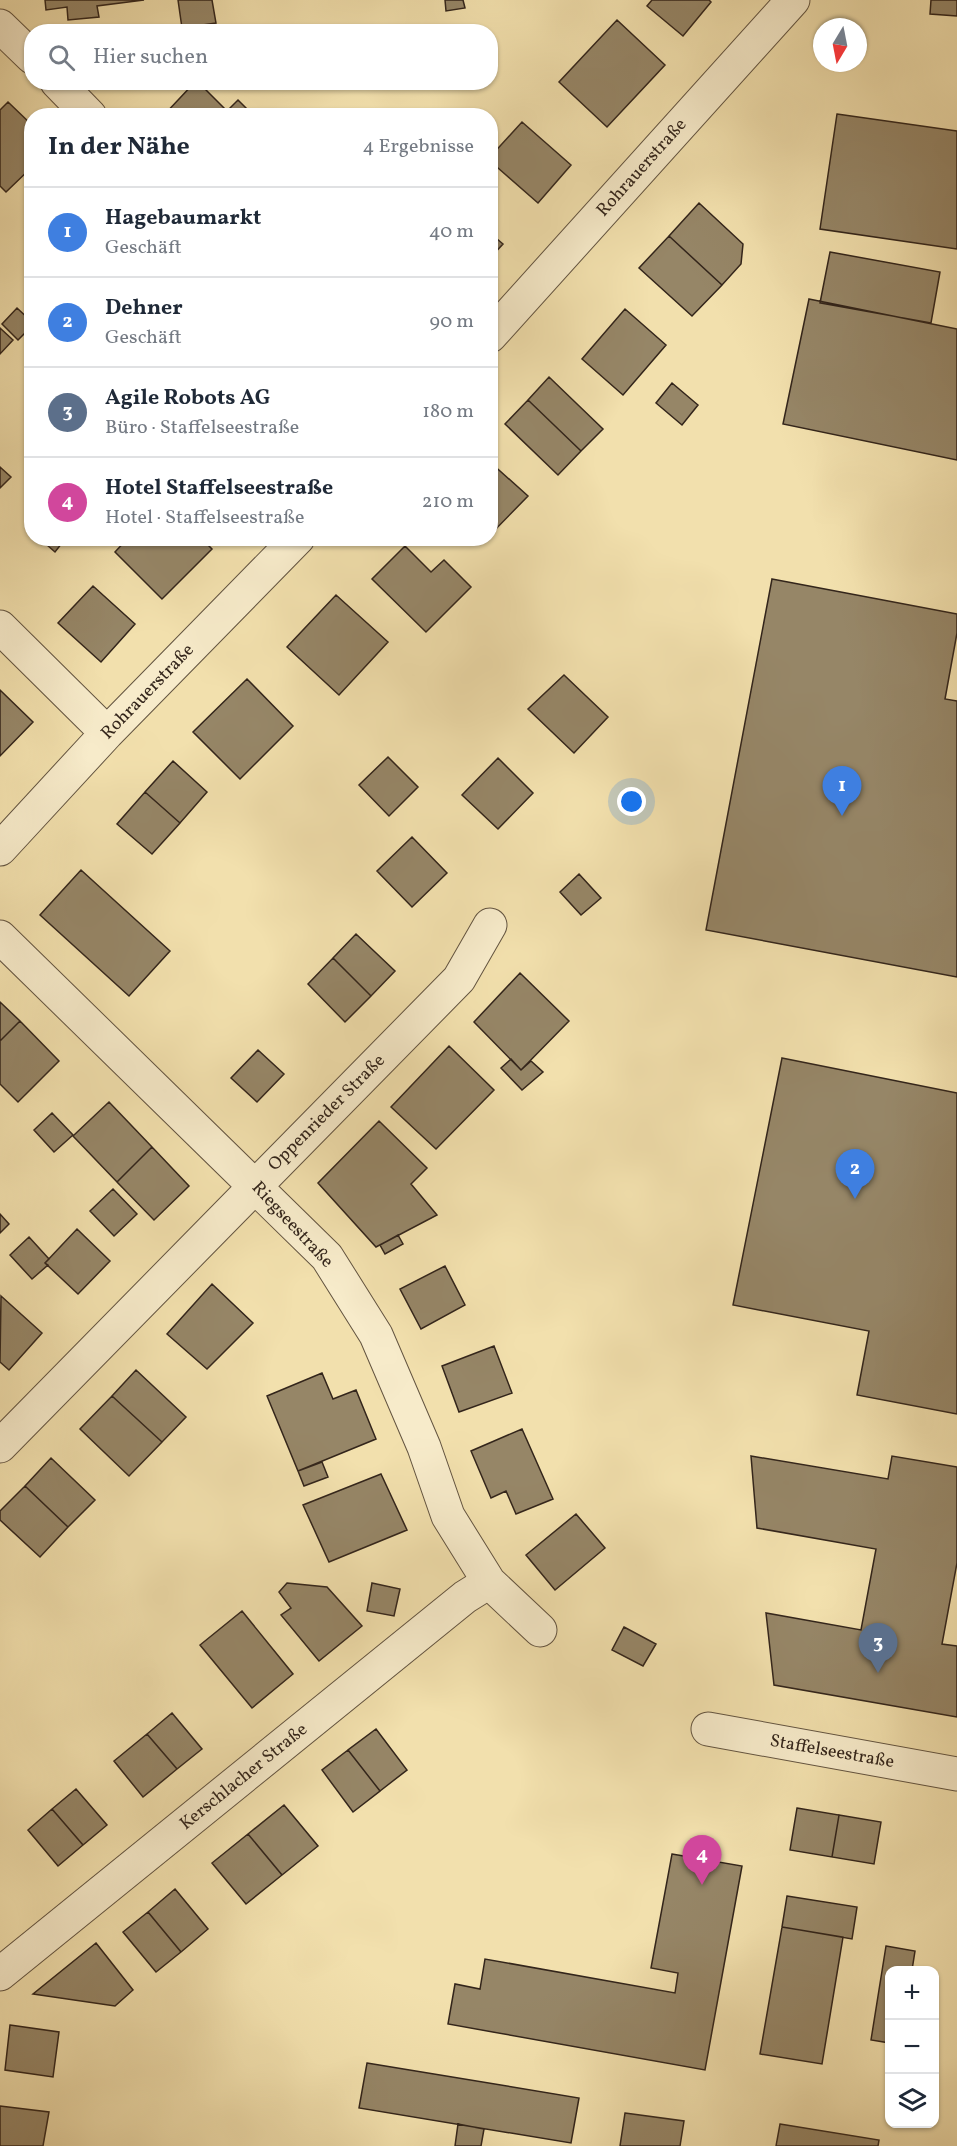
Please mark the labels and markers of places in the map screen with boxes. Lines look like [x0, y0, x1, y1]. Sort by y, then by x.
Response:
pin: 1 [822, 766, 862, 816]
pin: 2 [836, 1150, 874, 1199]
pin: 3 [858, 1624, 898, 1673]
pin: 4 [682, 1836, 722, 1885]

